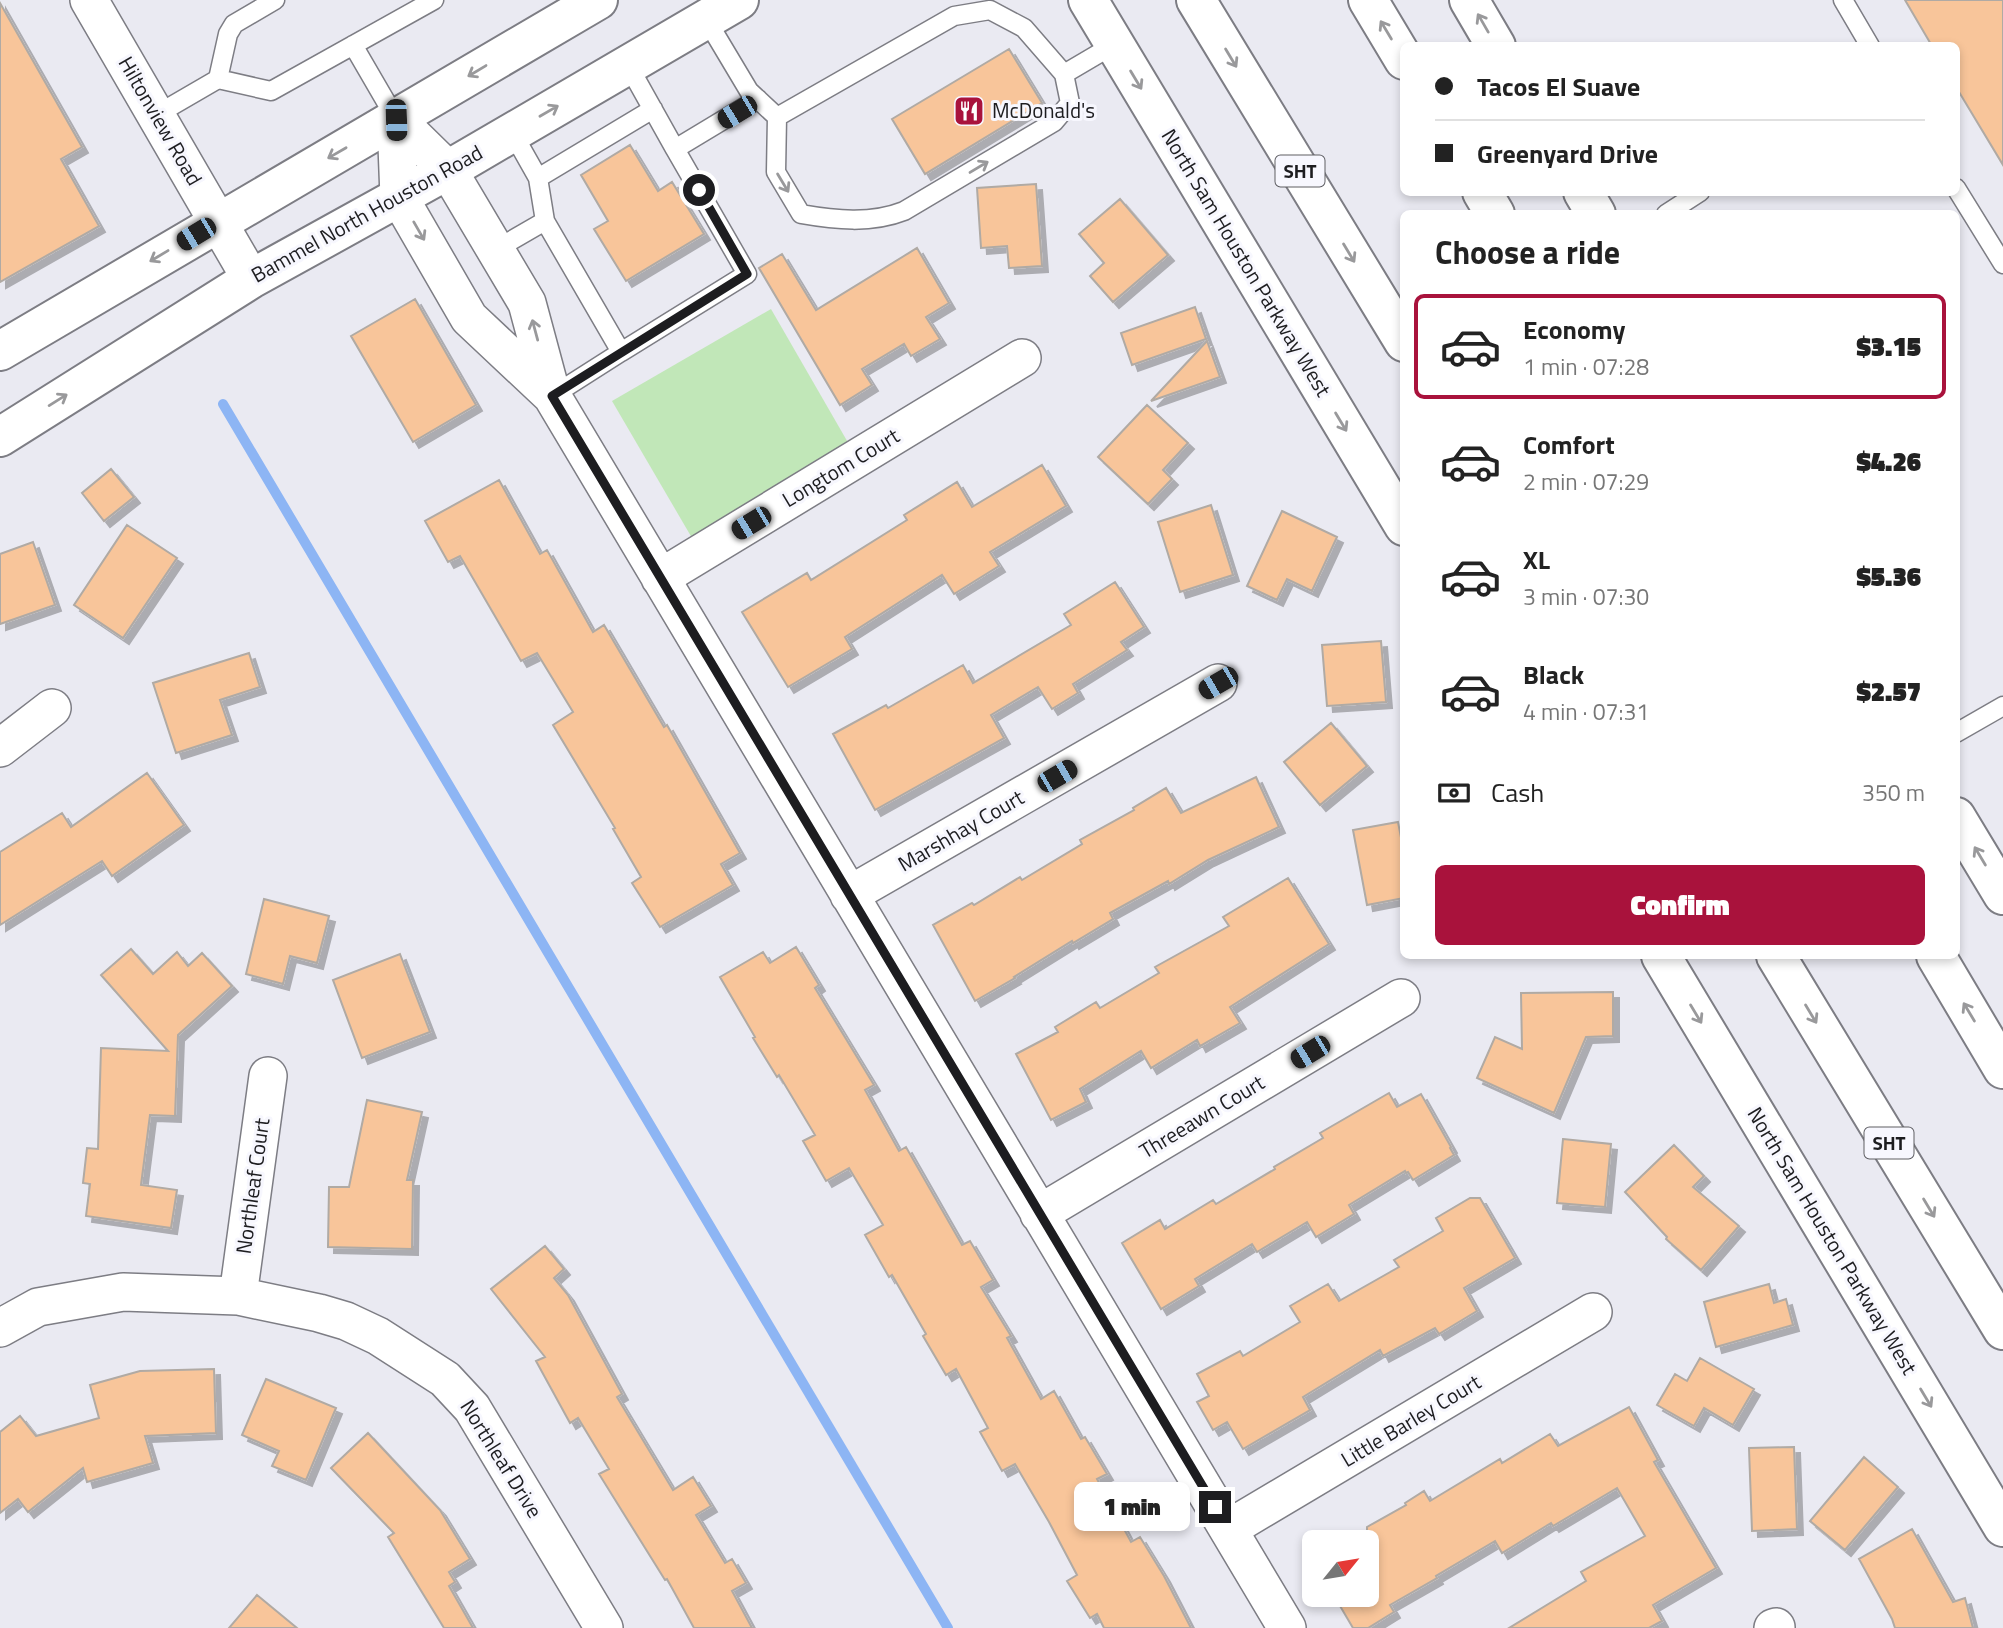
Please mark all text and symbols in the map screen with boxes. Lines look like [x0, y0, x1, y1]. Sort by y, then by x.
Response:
one-way arrow [1476, 13, 1490, 33]
one-way arrow [1378, 21, 1392, 41]
one-way arrow [1225, 48, 1239, 68]
street label: Hiltonview Road [111, 50, 211, 191]
one-way arrow [468, 65, 488, 79]
text: Tacos El Suave [1477, 67, 1640, 106]
one-way arrow [1129, 69, 1143, 89]
car [714, 92, 761, 132]
restaurant icon: McDonald's [952, 94, 986, 128]
place label: McDonald's [992, 94, 1095, 126]
car [385, 99, 408, 141]
one-way arrow [539, 103, 559, 117]
street label: North Sam Houston Parkway West [1154, 122, 1340, 403]
text: Greenyard Drive [1477, 134, 1658, 173]
street label: Bammel North Houston Road [245, 136, 488, 290]
one-way arrow [327, 146, 347, 160]
road number: SHT [1276, 155, 1324, 186]
one-way arrow [969, 160, 989, 174]
one-way arrow [776, 173, 790, 193]
route start [683, 174, 715, 206]
car [173, 214, 220, 254]
one-way arrow [412, 221, 426, 241]
text: Choose a ride [1435, 228, 1620, 276]
one-way arrow [1343, 242, 1357, 262]
one-way arrow [150, 249, 170, 263]
text: Economy [1523, 310, 1625, 349]
icon: car [1439, 315, 1502, 378]
one-way arrow [527, 320, 540, 342]
text: $3.15 [1856, 327, 1921, 366]
text: 1 min · 07:28 [1523, 349, 1649, 384]
one-way arrow [47, 393, 67, 407]
one-way arrow [1334, 411, 1348, 431]
street label: Longtom Court [776, 419, 906, 515]
text: Comfort [1523, 425, 1615, 464]
icon: car [1439, 430, 1502, 493]
text: $4.26 [1856, 442, 1921, 481]
text: 2 min · 07:29 [1523, 464, 1649, 499]
car [728, 503, 775, 543]
text: XL [1523, 540, 1550, 579]
icon: car [1439, 545, 1502, 608]
text: $5.36 [1856, 557, 1921, 596]
text: 3 min · 07:30 [1523, 579, 1649, 614]
text: Black [1523, 655, 1584, 694]
icon: car [1439, 660, 1502, 723]
car [1195, 663, 1242, 703]
text: $2.57 [1856, 672, 1921, 711]
text: 4 min · 07:31 [1523, 694, 1649, 729]
car [1034, 756, 1081, 796]
text: Cash [1491, 773, 1544, 812]
icon: cash [1435, 774, 1473, 812]
text: 350 m [1862, 775, 1925, 810]
street label: Marshhay Court [891, 781, 1030, 879]
one-way arrow [1972, 847, 1986, 867]
button: Confirm [1435, 865, 1925, 945]
one-way arrow [1962, 1002, 1976, 1022]
one-way arrow [1804, 1003, 1818, 1023]
one-way arrow [1689, 1004, 1703, 1024]
car [1287, 1032, 1334, 1072]
street label: Threeawn Court [1133, 1066, 1271, 1166]
street label: North Sam Houston Parkway West [1740, 1100, 1926, 1381]
street label: Northleaf Court [227, 1115, 277, 1256]
road number: SHT [1864, 1128, 1913, 1158]
one-way arrow [1922, 1198, 1936, 1218]
street label: Little Barley Court [1334, 1365, 1487, 1475]
one-way arrow [1919, 1388, 1933, 1408]
street label: Northleaf Drive [453, 1393, 551, 1524]
callout: 1 min [1075, 1482, 1190, 1532]
text: 1 min [1103, 1489, 1161, 1524]
route end [1199, 1491, 1231, 1523]
north arrow [1302, 1530, 1379, 1606]
map controls [1302, 1530, 1379, 1607]

